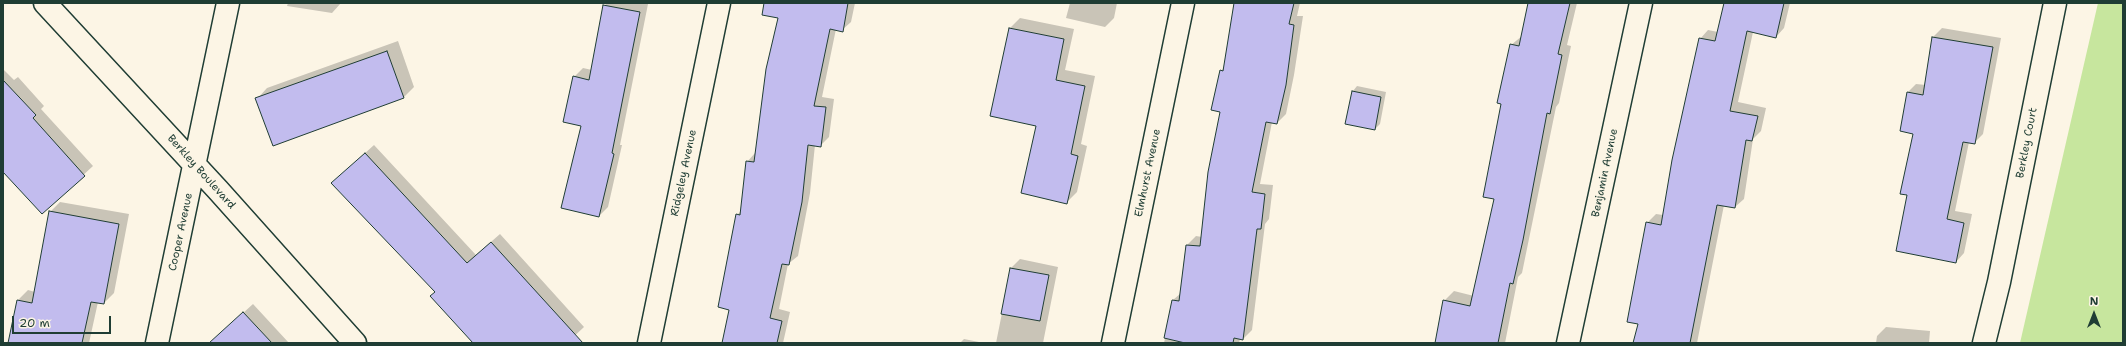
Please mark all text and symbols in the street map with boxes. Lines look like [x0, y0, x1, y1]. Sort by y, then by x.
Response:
street label: Berkley Court [2014, 106, 2040, 180]
street label: Benjamin Avenue [1589, 127, 1621, 219]
street label: Ridgeley Avenue [668, 128, 700, 218]
street label: Elmhurst Avenue [1132, 128, 1164, 218]
street label: Berkley Boulevard [164, 132, 238, 212]
street label: Cooper Avenue [166, 192, 196, 272]
north arrow [2074, 294, 2114, 334]
text: N [2090, 294, 2098, 309]
scale bar [14, 308, 113, 334]
text: 20 m [19, 315, 50, 331]

